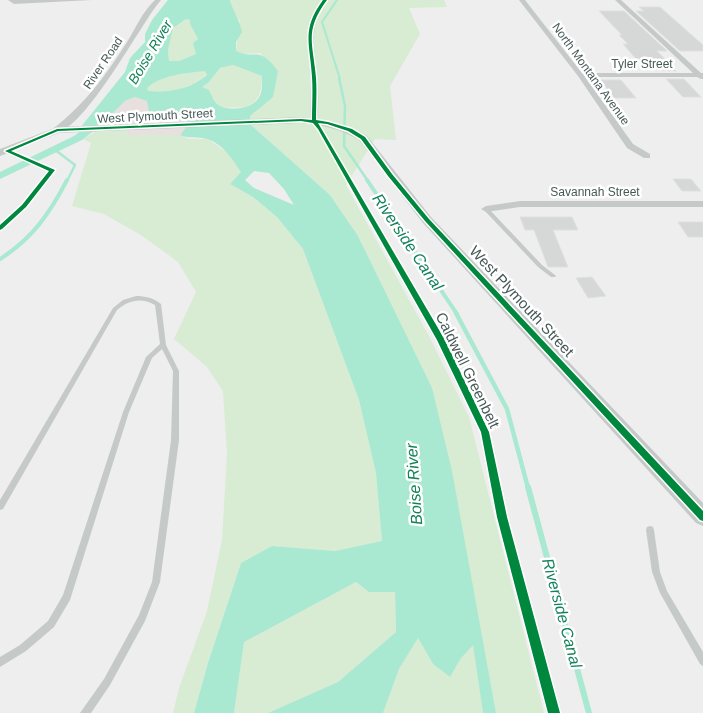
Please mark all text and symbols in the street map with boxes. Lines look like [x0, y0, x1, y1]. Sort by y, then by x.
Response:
water label: Boise River [125, 16, 176, 87]
street label: North Montana Avenue [549, 20, 633, 128]
street label: River Road [80, 34, 126, 92]
street label: Tyler Street [611, 57, 673, 71]
street label: West Plymouth Street [97, 106, 214, 126]
street label: Savannah Street [550, 185, 640, 199]
water label: Riverside Canal [369, 190, 447, 294]
street label: West Plymouth Street [466, 242, 578, 360]
street label: Caldwell Greenbelt [433, 309, 504, 431]
water label: Boise River [403, 442, 425, 525]
water label: Riverside Canal [539, 556, 585, 670]

